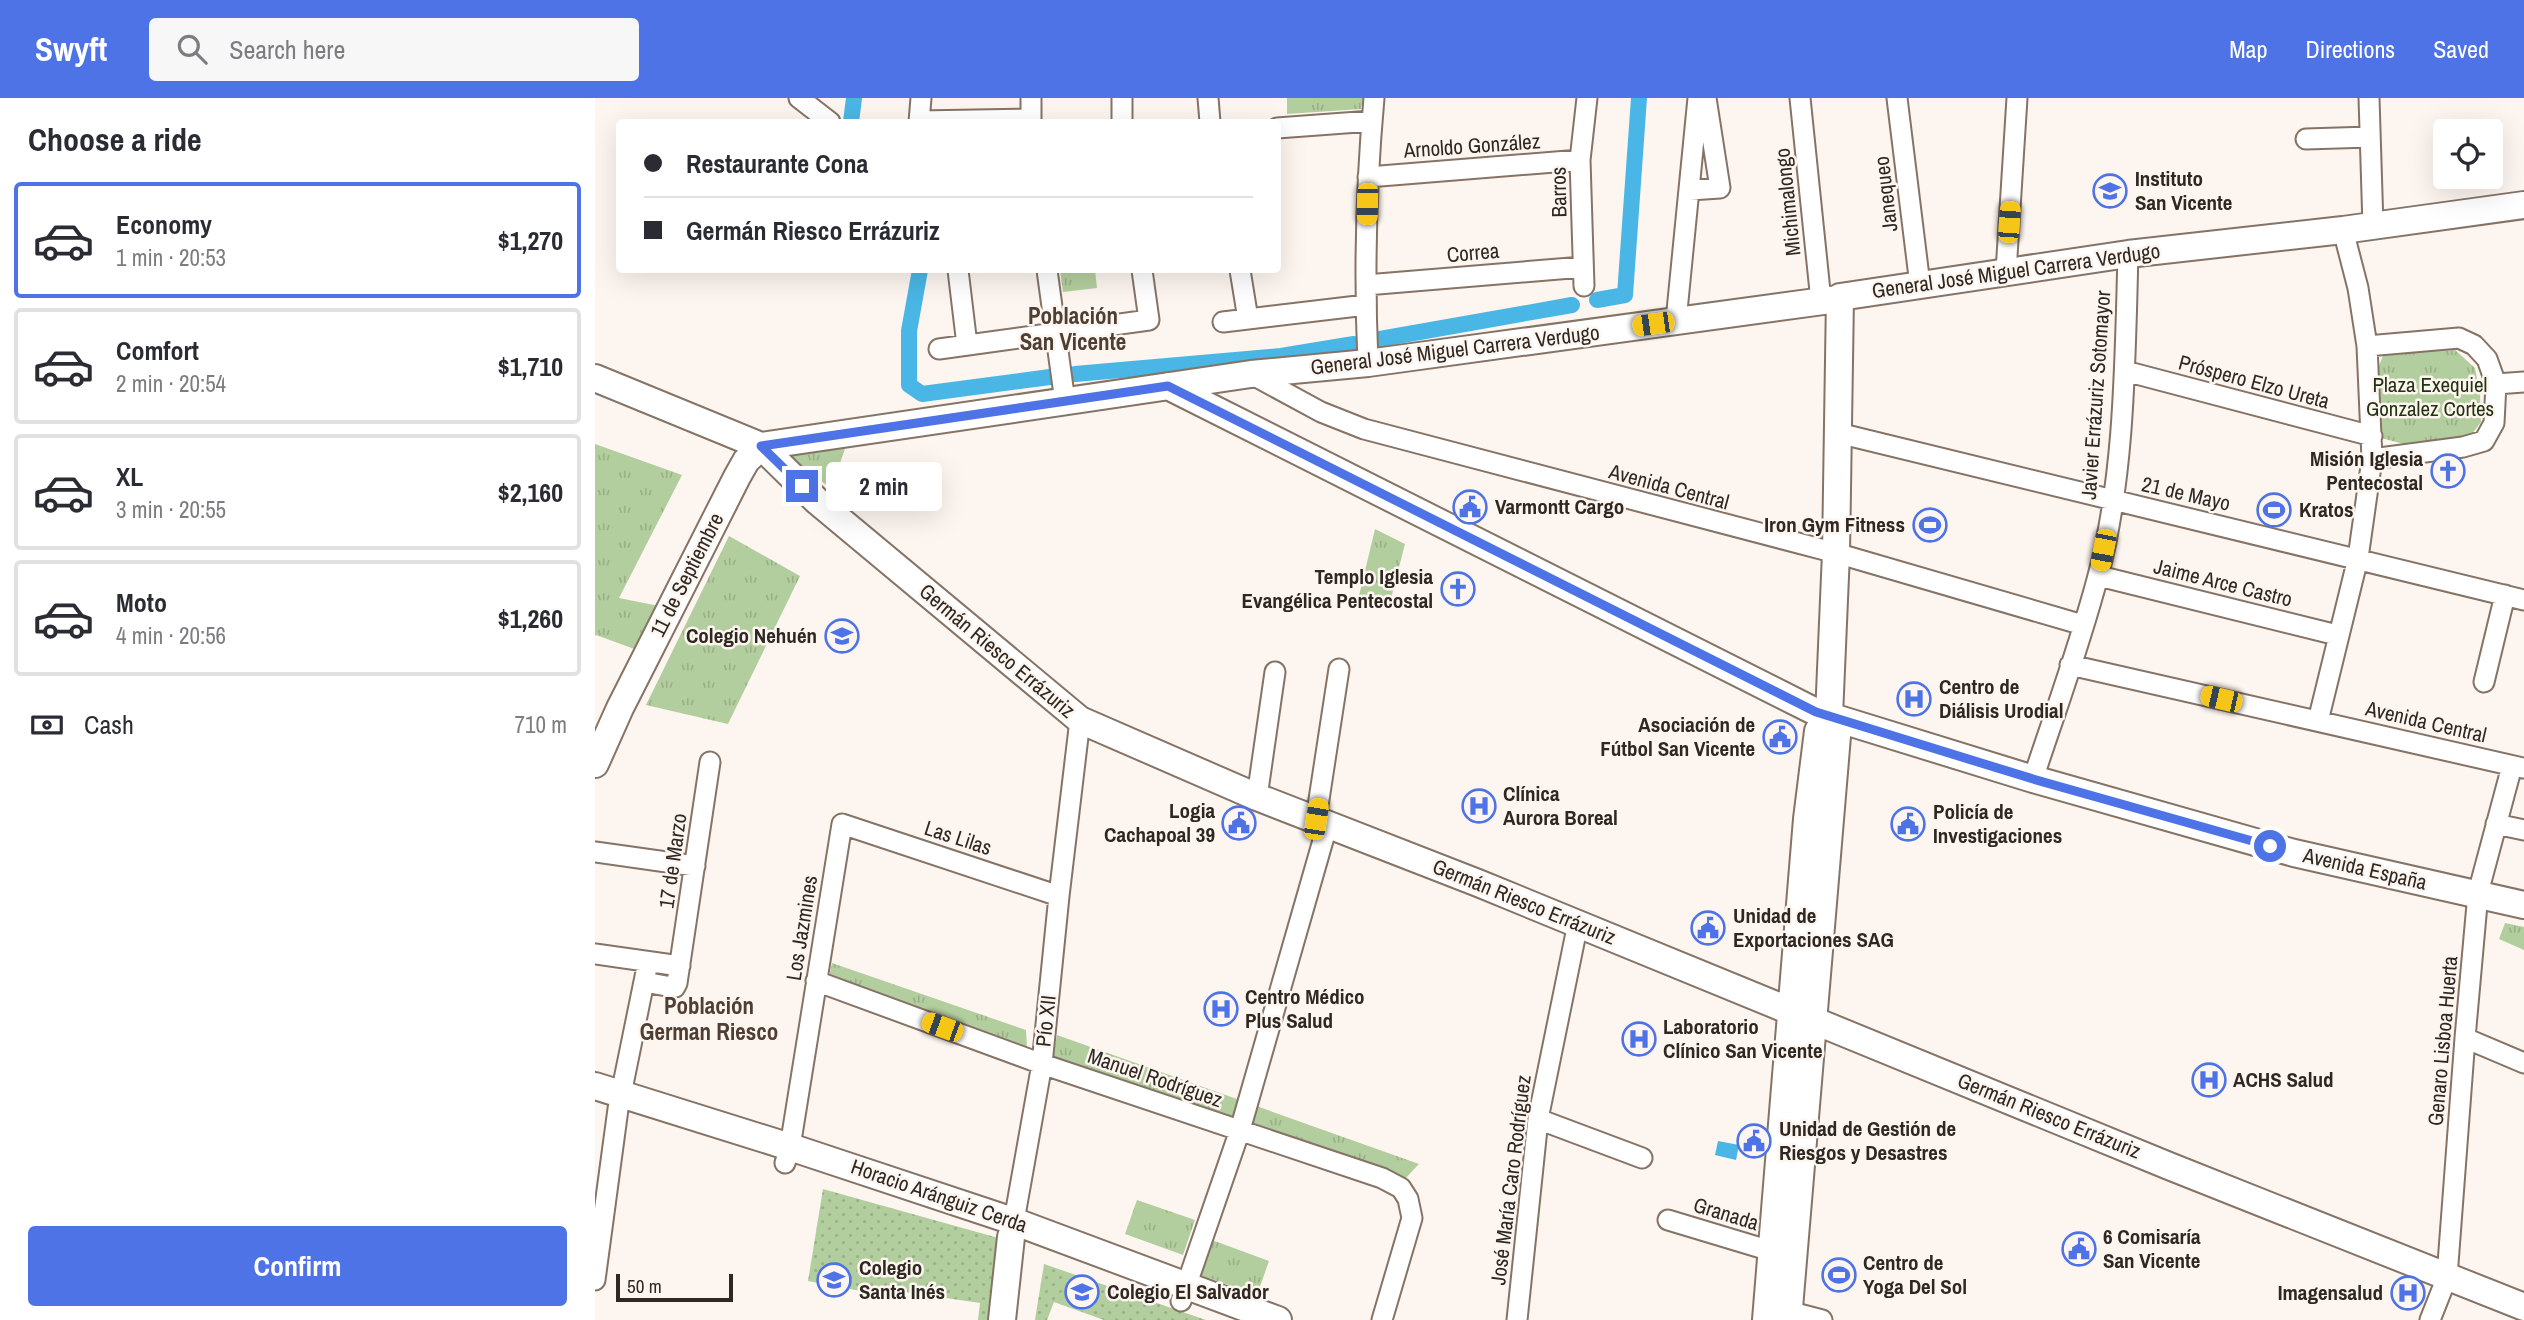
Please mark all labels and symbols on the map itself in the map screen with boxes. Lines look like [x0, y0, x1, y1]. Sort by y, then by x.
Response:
street label: Arnoldo González [1402, 126, 1542, 165]
street label: Michimalongo [1767, 147, 1808, 257]
street label: Janequeo [1867, 155, 1905, 233]
place label: Instituto San Vicente [2135, 164, 2232, 217]
street label: Barros [1544, 166, 1573, 218]
school or university icon: Instituto San Vicente [2091, 172, 2129, 210]
car [1357, 183, 1378, 225]
car [1998, 200, 2021, 244]
street label: Correa [1445, 236, 1501, 269]
street label: General José Miguel Carrera Verdugo [1870, 236, 2162, 305]
street label: Javier Errázuriz Sotomayor [2074, 289, 2117, 501]
district label: Población San Vicente [1020, 300, 1126, 357]
car [1631, 311, 1676, 337]
street label: General José Miguel Carrera Verdugo [1309, 317, 1601, 382]
street label: Próspero Elzo Ureta [2175, 347, 2333, 416]
park label: Plaza Exequiel Gonzalez Cortes [2366, 370, 2494, 423]
place label: Misión Iglesia Pentecostal [2310, 444, 2423, 497]
church icon: Misión Iglesia Pentecostal [2429, 452, 2467, 490]
street label: Avenida Central [1605, 456, 1732, 516]
callout: 2 min [827, 462, 942, 510]
street label: 21 de Mayo [2139, 469, 2233, 518]
route end [786, 470, 818, 502]
public building icon: Varmontt Cargo [1451, 488, 1489, 526]
sports icon: Kratos [2255, 491, 2293, 529]
place label: Varmontt Cargo [1495, 492, 1624, 521]
place label: Kratos [2299, 495, 2354, 524]
sports icon: Iron Gym Fitness [1911, 506, 1949, 544]
street label: 11 de Septiembre [643, 508, 730, 642]
place label: Iron Gym Fitness [1764, 510, 1905, 539]
car [2089, 527, 2118, 573]
street label: Jaime Arce Castro [2151, 551, 2295, 614]
place label: Templo Iglesia Evangélica Pentecostal [1242, 562, 1433, 615]
church icon: Templo Iglesia Evangélica Pentecostal [1439, 570, 1477, 608]
street label: Germán Riesco Errázuriz [913, 577, 1082, 725]
school or university icon: Colegio Nehuén [823, 617, 861, 655]
place label: Colegio Nehuén [686, 621, 817, 650]
place label: Centro de Diálisis Urodial [1939, 672, 2063, 725]
hospital icon: Centro de Diálisis Urodial [1895, 680, 1933, 718]
car [2199, 684, 2244, 714]
street label: Avenida Central [2362, 693, 2489, 749]
place label: Asociación de Fútbol San Vicente [1600, 710, 1755, 763]
public building icon: Asociación de Fútbol San Vicente [1761, 718, 1799, 756]
place label: Clínica Aurora Boreal [1503, 779, 1618, 832]
hospital icon: Clínica Aurora Boreal [1460, 787, 1498, 825]
place label: Logia Cachapoal 39 [1104, 796, 1215, 849]
car [1303, 797, 1330, 841]
place label: Policía de Investigaciones [1933, 797, 2062, 850]
public building icon: Logia Cachapoal 39 [1220, 804, 1258, 842]
public building icon: Policía de Investigaciones [1889, 805, 1927, 843]
street label: 17 de Marzo [651, 812, 694, 910]
street label: Las Lilas [921, 813, 995, 862]
route start [2254, 830, 2286, 862]
street label: Avenida España [2299, 840, 2430, 897]
street label: Germán Riesco Errázuriz [1428, 852, 1620, 952]
street label: Los Jazmines [779, 873, 824, 983]
place label: Unidad de Exportaciones SAG [1733, 901, 1894, 954]
public building icon: Unidad de Exportaciones SAG [1689, 909, 1727, 947]
street label: Genaro Lisboa Huerta [2421, 954, 2464, 1127]
place label: Centro Médico Plus Salud [1245, 982, 1365, 1035]
district label: Población German Riesco [640, 990, 778, 1047]
hospital icon: Centro Médico Plus Salud [1202, 990, 1240, 1028]
street label: Pío XII [1028, 994, 1063, 1048]
car [919, 1010, 966, 1044]
place label: Laboratorio Clínico San Vicente [1663, 1012, 1823, 1065]
hospital icon: Laboratorio Clínico San Vicente [1620, 1020, 1658, 1058]
street label: Manuel Rodríguez [1084, 1041, 1227, 1114]
hospital icon: ACHS Salud [2190, 1061, 2228, 1099]
place label: ACHS Salud [2233, 1065, 2333, 1094]
street label: Germán Riesco Errázuriz [1953, 1066, 2145, 1166]
street label: José María Caro Rodríguez [1483, 1073, 1538, 1287]
place label: Unidad de Gestión de Riesgos y Desastres [1779, 1114, 1956, 1167]
public building icon: Unidad de Gestión de Riesgos y Desastres [1735, 1122, 1773, 1160]
street label: Horacio Aránguiz Cerda [847, 1152, 1032, 1239]
street label: Granada [1690, 1190, 1763, 1237]
place label: 6 Comisaría San Vicente [2103, 1222, 2201, 1275]
public building icon: 6 Comisaría San Vicente [2060, 1230, 2098, 1268]
place label: Centro de Yoga Del Sol [1863, 1248, 1967, 1301]
place label: Colegio Santa Inés [859, 1253, 945, 1306]
sports icon: Centro de Yoga Del Sol [1820, 1256, 1858, 1294]
school or university icon: Colegio Santa Inés [815, 1261, 853, 1299]
scale bar [616, 1271, 733, 1303]
school or university icon: Colegio El Salvador [1063, 1273, 1101, 1311]
hospital icon: Imagensalud [2389, 1274, 2427, 1312]
place label: Colegio El Salvador [1107, 1277, 1269, 1306]
place label: Imagensalud [2278, 1278, 2383, 1307]

